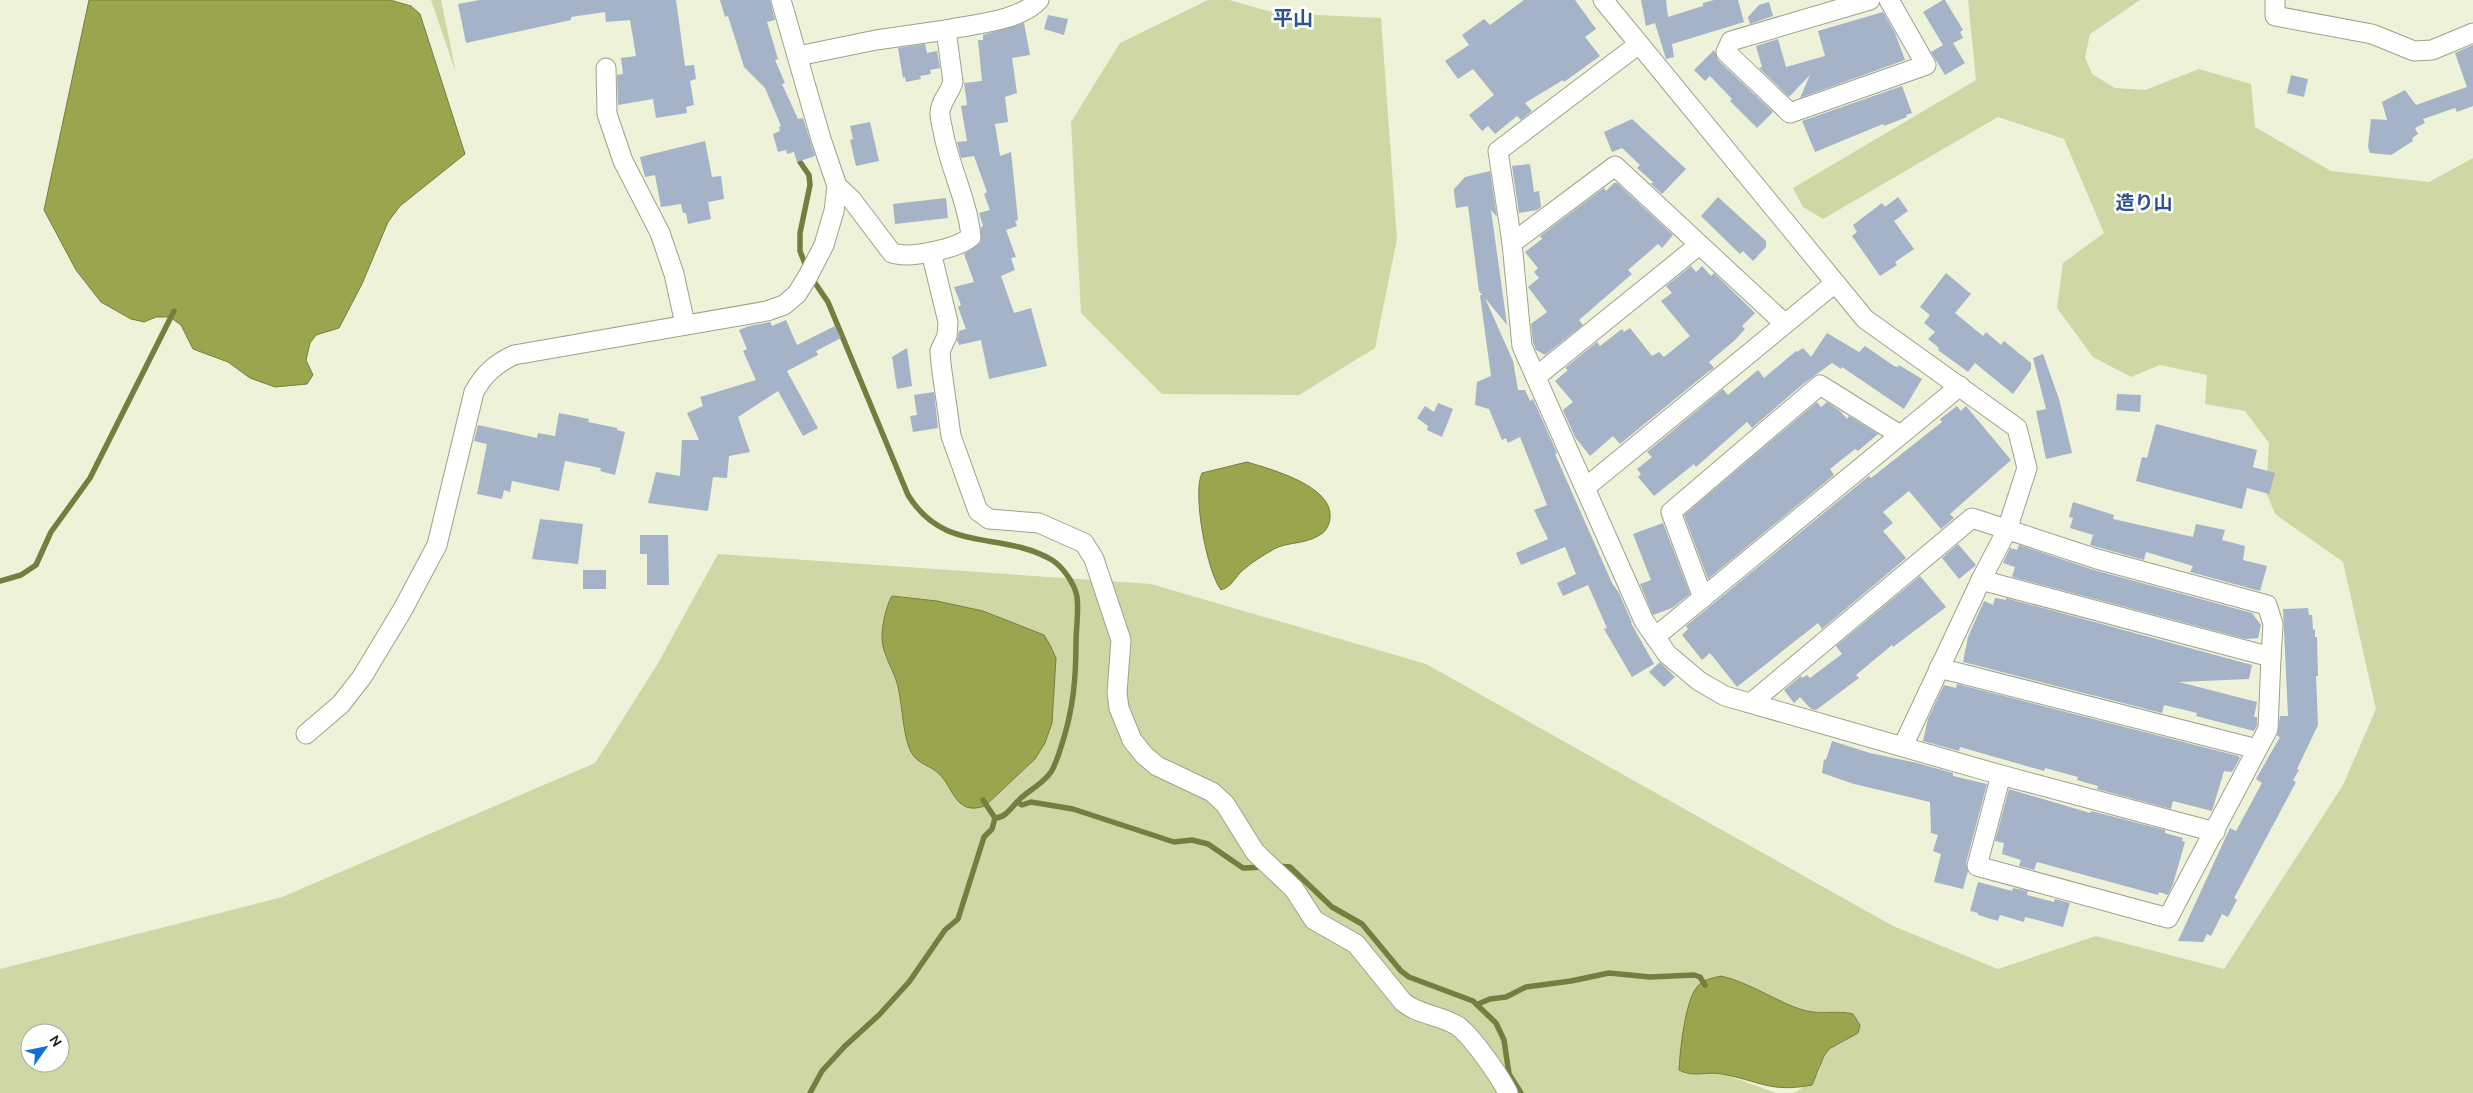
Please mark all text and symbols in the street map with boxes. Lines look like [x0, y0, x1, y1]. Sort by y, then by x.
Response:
district label: 平山 [1273, 6, 1313, 29]
district label: 造り山 [2115, 191, 2173, 213]
north arrow [20, 1023, 70, 1073]
text: N [46, 1032, 65, 1050]

